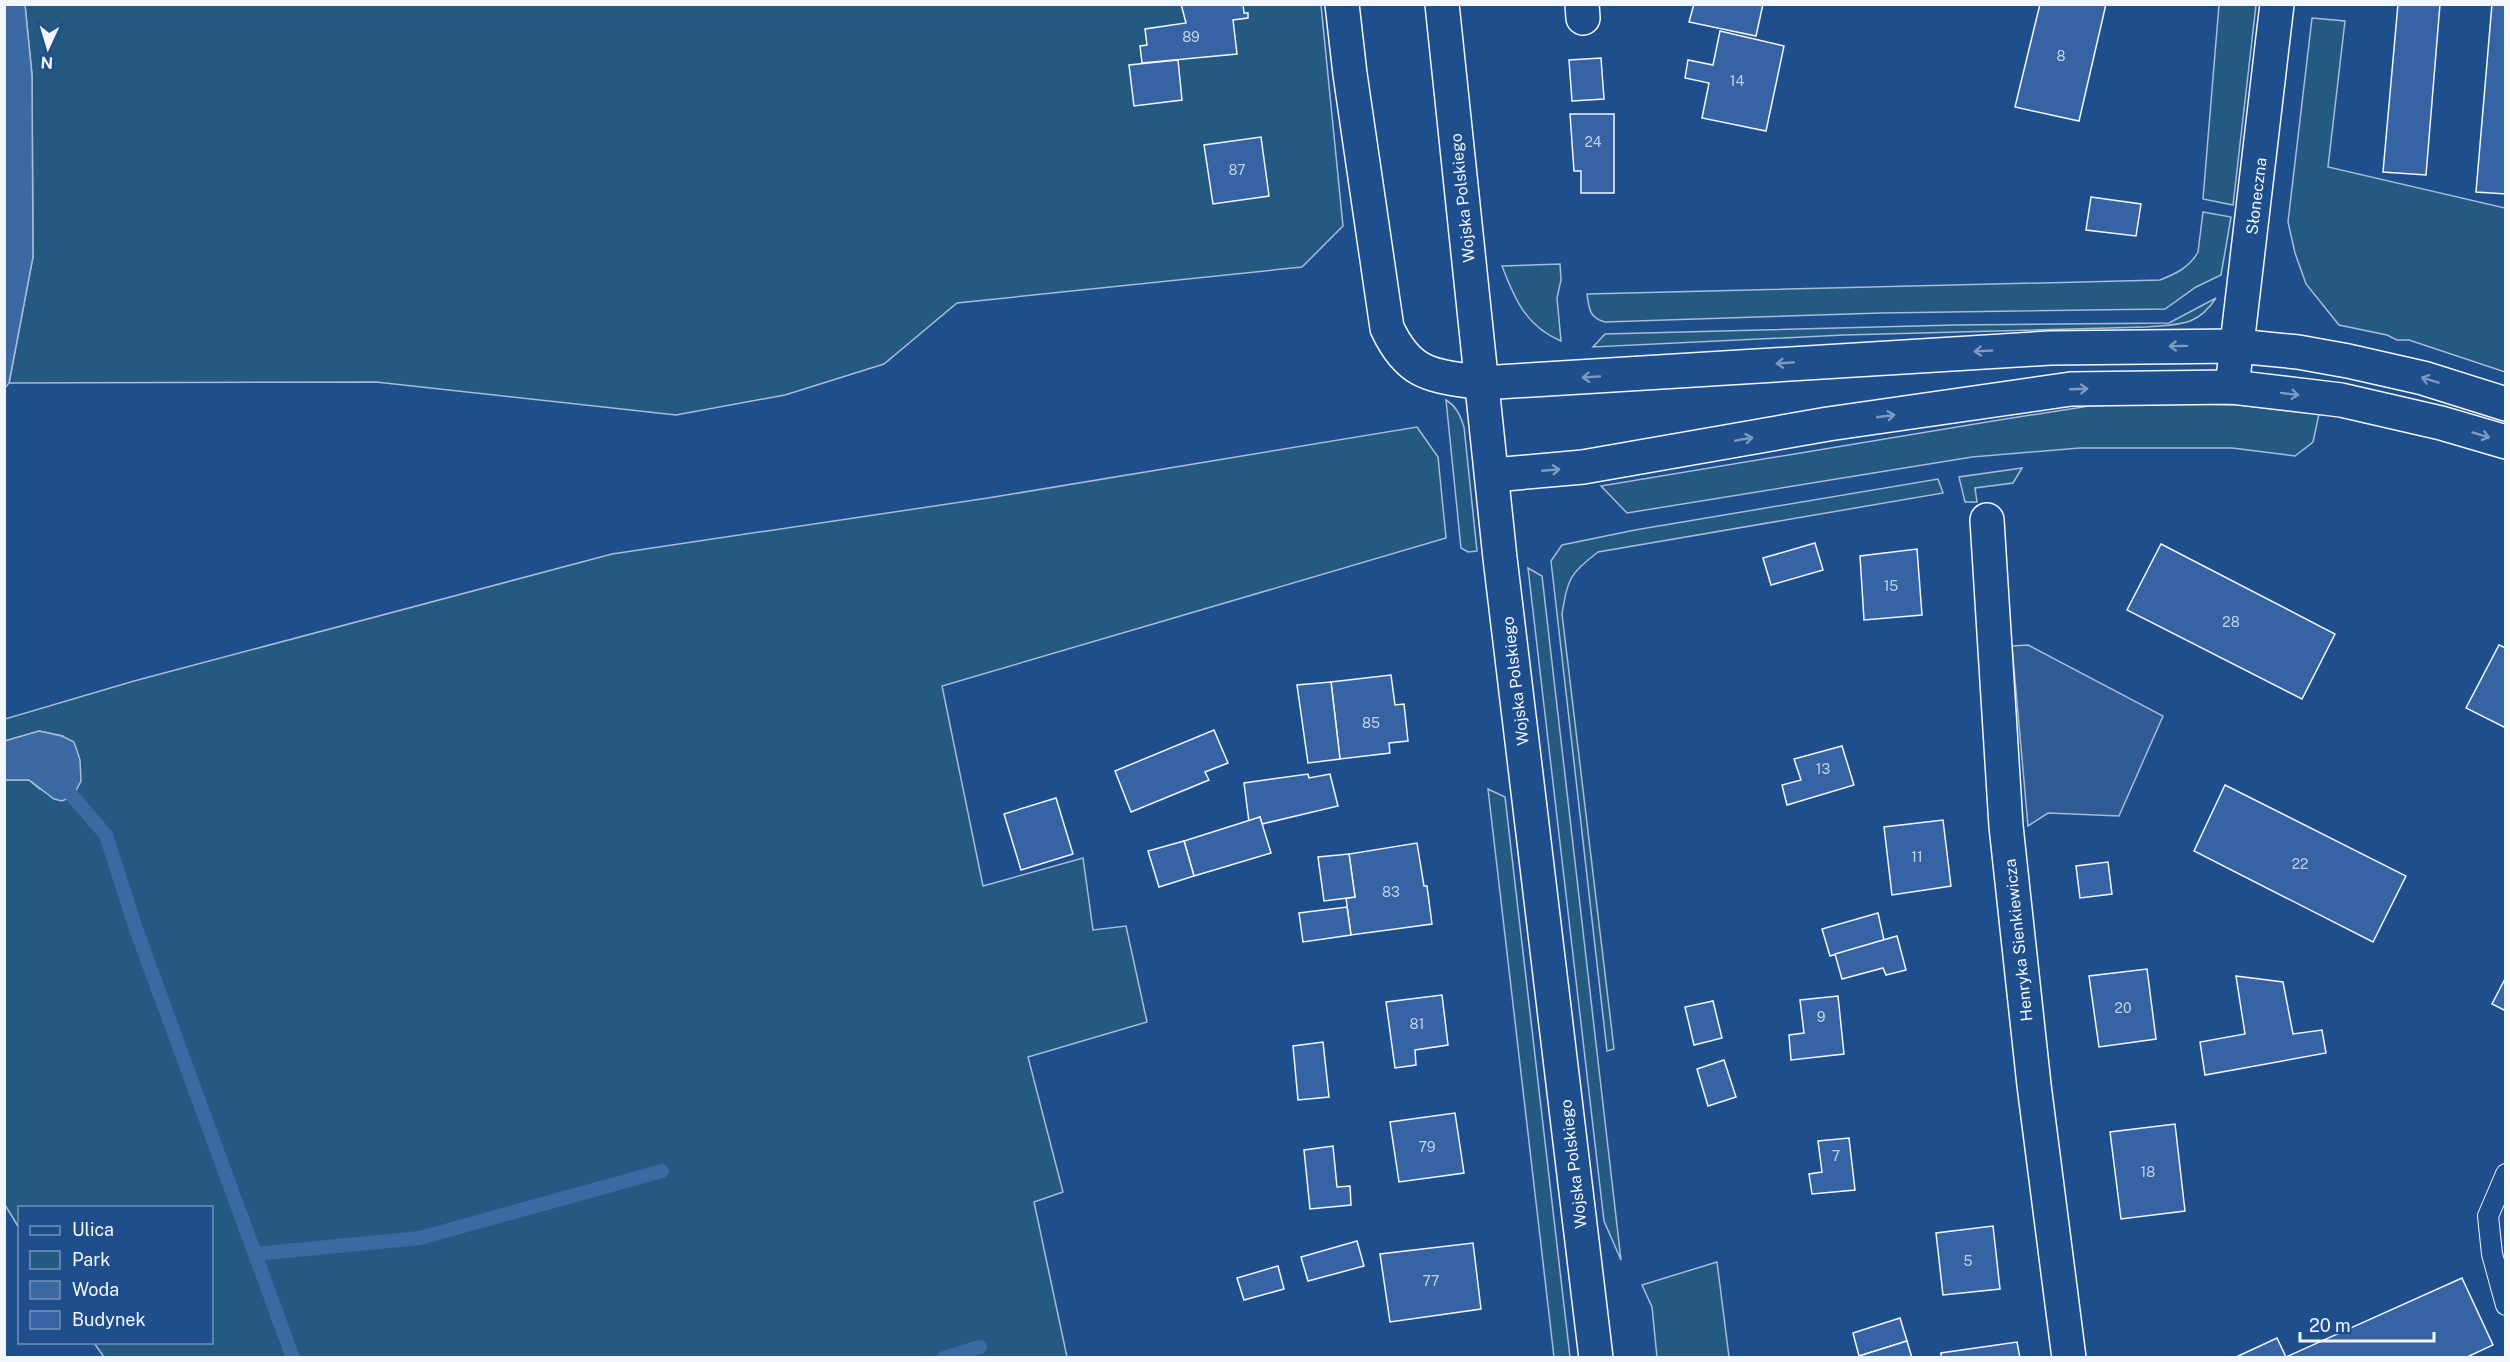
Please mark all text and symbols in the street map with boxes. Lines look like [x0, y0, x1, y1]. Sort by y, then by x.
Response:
north arrow [18, 18, 78, 78]
house number: 89 [1182, 29, 1200, 45]
house number: 8 [2056, 48, 2066, 64]
text: N [40, 53, 54, 72]
house number: 14 [1730, 73, 1744, 89]
street label: Wojska Polskiego [1446, 132, 1479, 264]
house number: 24 [1584, 134, 1602, 150]
street label: Słoneczna [2242, 156, 2271, 236]
house number: 87 [1228, 162, 1246, 178]
one-way arrow [2169, 340, 2189, 352]
one-way arrow [1974, 346, 1994, 357]
one-way arrow [1776, 358, 1796, 369]
one-way arrow [1581, 372, 1601, 383]
one-way arrow [2421, 374, 2440, 385]
one-way arrow [2068, 384, 2088, 395]
one-way arrow [2280, 388, 2300, 399]
one-way arrow [1875, 410, 1895, 421]
one-way arrow [2471, 430, 2490, 441]
one-way arrow [1734, 433, 1753, 444]
one-way arrow [1541, 464, 1561, 475]
house number: 15 [1884, 578, 1898, 594]
house number: 28 [2222, 614, 2240, 630]
street label: Wojska Polskiego [1498, 615, 1533, 747]
house number: 85 [1362, 715, 1380, 731]
house number: 13 [1816, 761, 1830, 777]
house number: 11 [1911, 849, 1923, 865]
house number: 22 [2292, 856, 2308, 872]
street label: Henryka Sienkiewicza [2001, 858, 2036, 1022]
house number: 83 [1382, 884, 1400, 900]
house number: 20 [2115, 1000, 2131, 1016]
house number: 9 [1817, 1009, 1826, 1025]
house number: 81 [1410, 1016, 1424, 1032]
street label: Wojska Polskiego [1556, 1098, 1591, 1230]
house number: 79 [1419, 1139, 1436, 1155]
house number: 7 [1832, 1148, 1840, 1164]
house number: 18 [2141, 1164, 2155, 1180]
legend [18, 1206, 213, 1344]
text: Ulica [72, 1219, 114, 1240]
text: Park [72, 1249, 110, 1270]
house number: 5 [1964, 1253, 1973, 1269]
house number: 77 [1423, 1273, 1440, 1289]
text: Woda [72, 1279, 119, 1300]
scale bar [2300, 1305, 2434, 1343]
text: Budynek [72, 1309, 146, 1330]
text: 20 m [2309, 1315, 2351, 1336]

